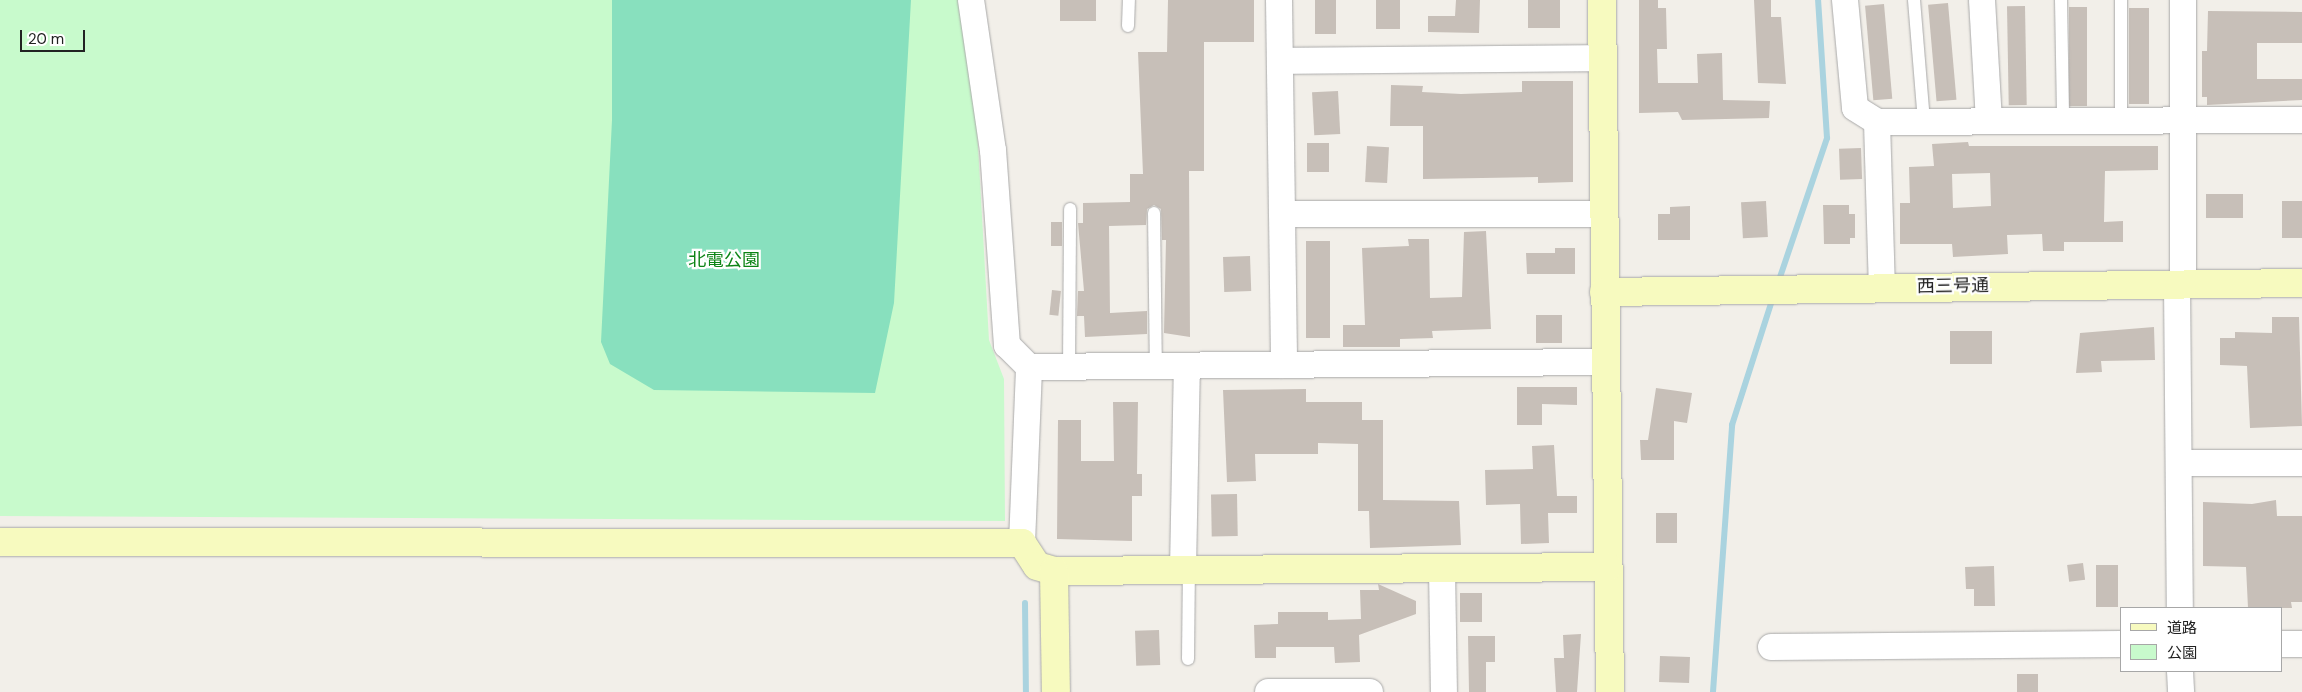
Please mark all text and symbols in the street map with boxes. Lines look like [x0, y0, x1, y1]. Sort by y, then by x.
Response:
scale bar [22, 20, 88, 52]
text: 20 m [28, 29, 64, 49]
park label: 北電公園 [688, 249, 760, 271]
street label: 西三号通 [1917, 275, 1989, 297]
legend [2120, 607, 2282, 672]
text: 道路 [2167, 618, 2197, 638]
text: 公園 [2167, 643, 2197, 663]

